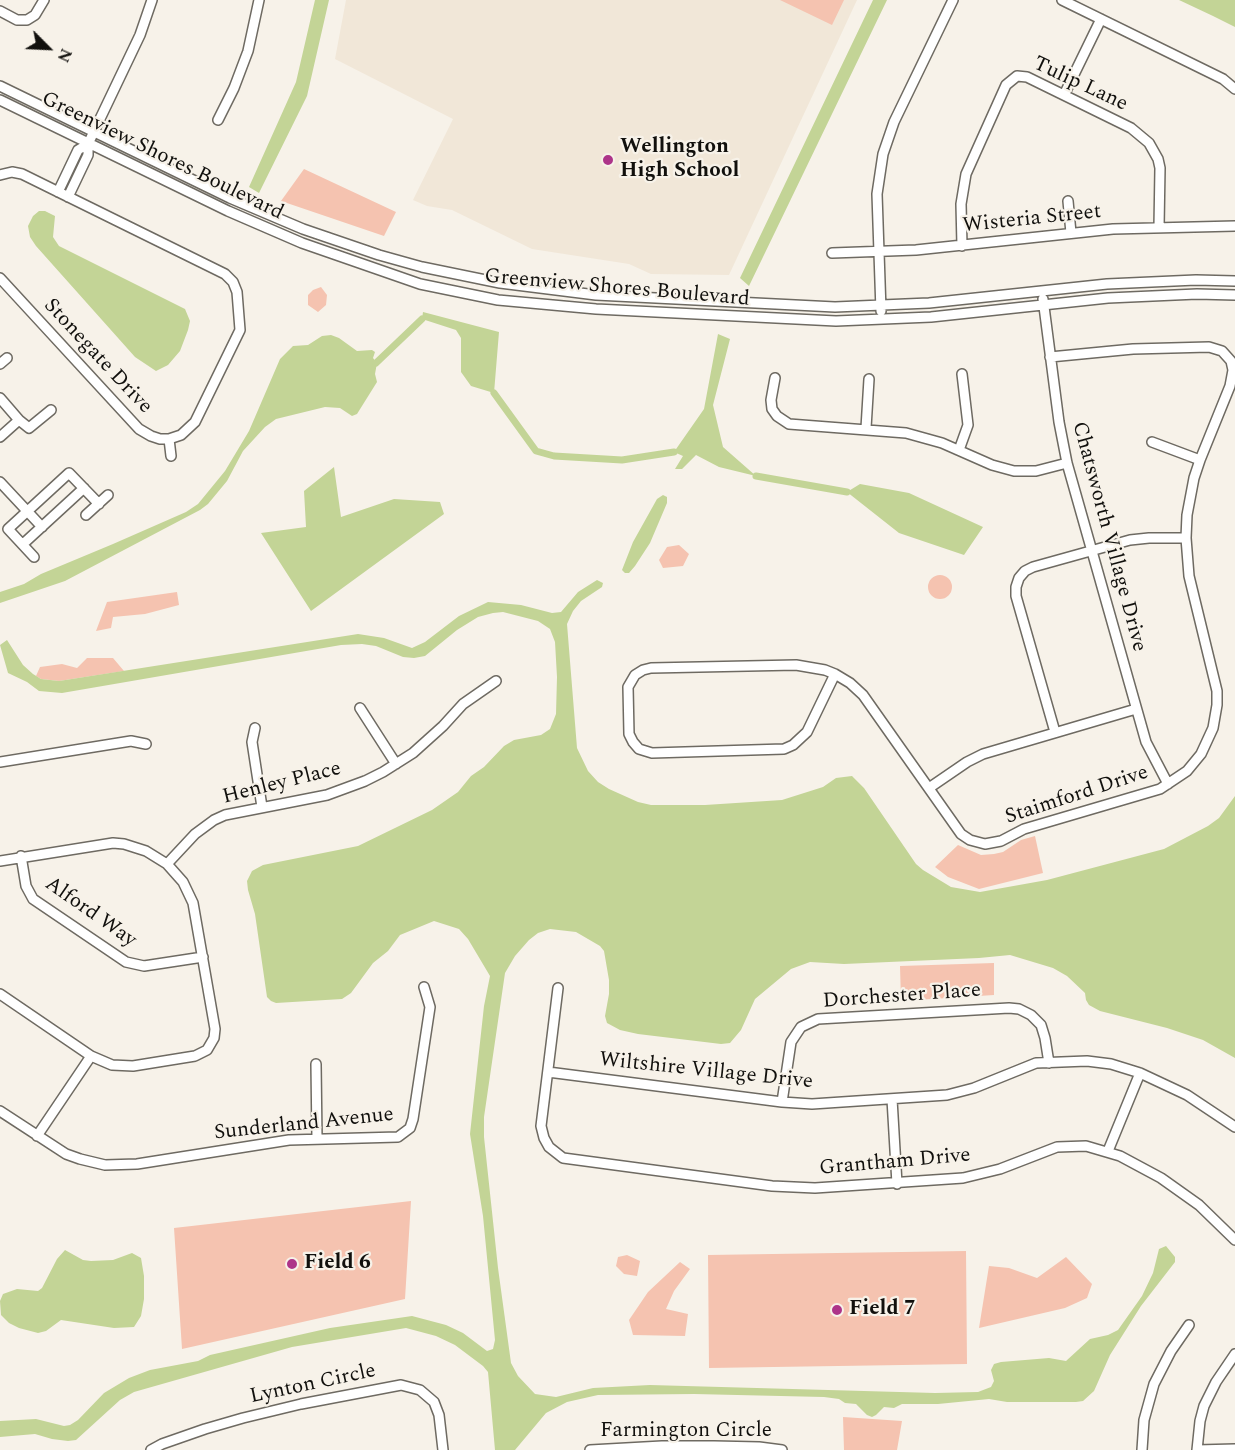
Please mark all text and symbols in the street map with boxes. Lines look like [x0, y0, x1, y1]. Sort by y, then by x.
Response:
north arrow [18, 18, 78, 78]
text: N [51, 44, 78, 66]
street label: Tulip Lane [1029, 52, 1131, 118]
street label: Greenview Shores Boulevard [37, 87, 287, 227]
place label: Wellington High School [620, 135, 739, 185]
marker: Wellington High School [601, 153, 615, 167]
street label: Wisteria Street [962, 200, 1102, 240]
street label: Greenview Shores Boulevard [483, 265, 751, 313]
street label: Stonegate Drive [37, 294, 157, 420]
street label: Chatsworth Village Drive [1065, 419, 1151, 655]
street label: Henley Place [220, 757, 344, 811]
street label: Staimford Drive [1002, 761, 1152, 831]
street label: Alford Way [39, 872, 141, 954]
street label: Dorchester Place [822, 979, 982, 1015]
street label: Wiltshire Village Drive [598, 1048, 814, 1096]
street label: Sunderland Avenue [213, 1103, 395, 1147]
street label: Grantham Drive [818, 1144, 972, 1182]
place label: Field 6 [304, 1251, 371, 1277]
marker: Field 6 [285, 1257, 299, 1271]
place label: Field 7 [849, 1297, 916, 1323]
marker: Field 7 [830, 1303, 844, 1317]
street label: Lynton Circle [248, 1359, 378, 1411]
street label: Farmington Circle [600, 1419, 772, 1445]

